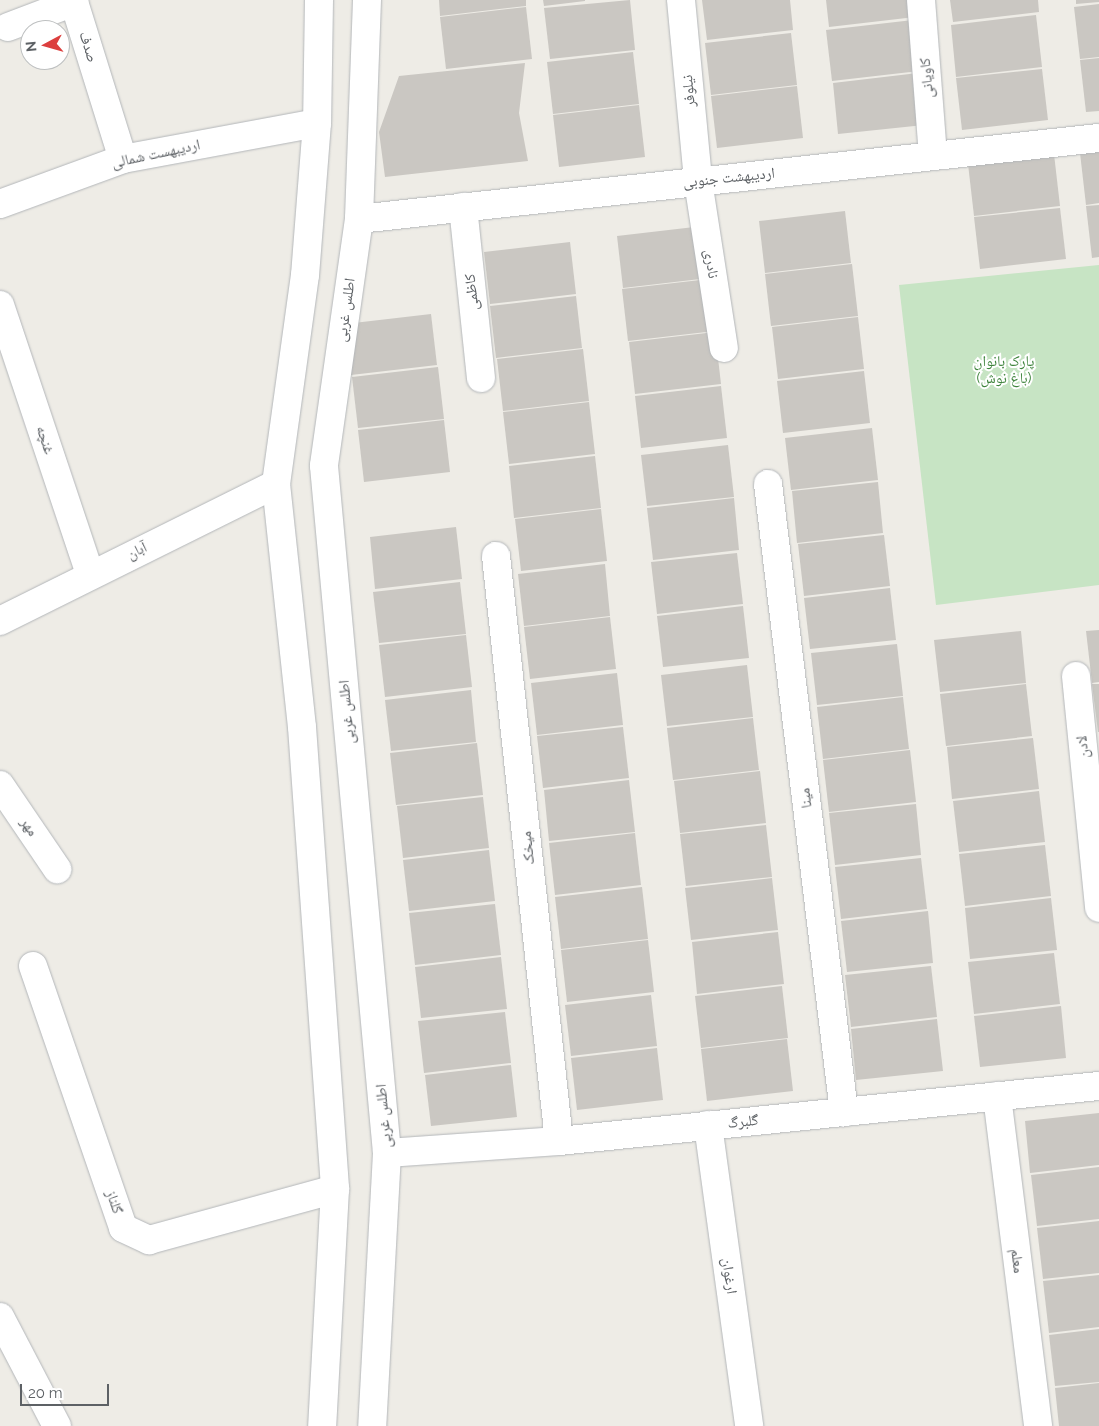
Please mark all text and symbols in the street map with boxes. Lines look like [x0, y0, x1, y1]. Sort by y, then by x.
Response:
north arrow [20, 20, 70, 70]
street label: صدف [75, 29, 101, 65]
text: N [23, 40, 40, 53]
street label: کاویانی [916, 57, 938, 99]
street label: نیلوفر [679, 74, 699, 108]
street label: اردیبهست شمالی [110, 136, 202, 172]
street label: اردیبهشت جنوبی [682, 164, 776, 192]
street label: نادری [700, 248, 722, 280]
street label: کاظمی [461, 273, 483, 311]
street label: اطلس غربی [333, 277, 359, 343]
park label: پارک بانوان (باغ نوش) [974, 352, 1034, 387]
street label: غنچه [32, 424, 58, 456]
street label: آبان [124, 538, 150, 564]
street label: اطلس غربی [335, 679, 359, 745]
street label: لادن [1073, 735, 1093, 759]
street label: مینا [796, 787, 816, 809]
street label: مهر [16, 814, 42, 840]
street label: میخک [517, 830, 539, 866]
street label: اطلس غربی [372, 1083, 396, 1149]
street label: گلبرگ [727, 1111, 759, 1133]
street label: گلناز [102, 1188, 126, 1216]
street label: معلم [1007, 1248, 1027, 1274]
street label: ارغوان [718, 1257, 740, 1295]
scale bar [22, 1374, 111, 1406]
text: 20 m [28, 1384, 63, 1402]

